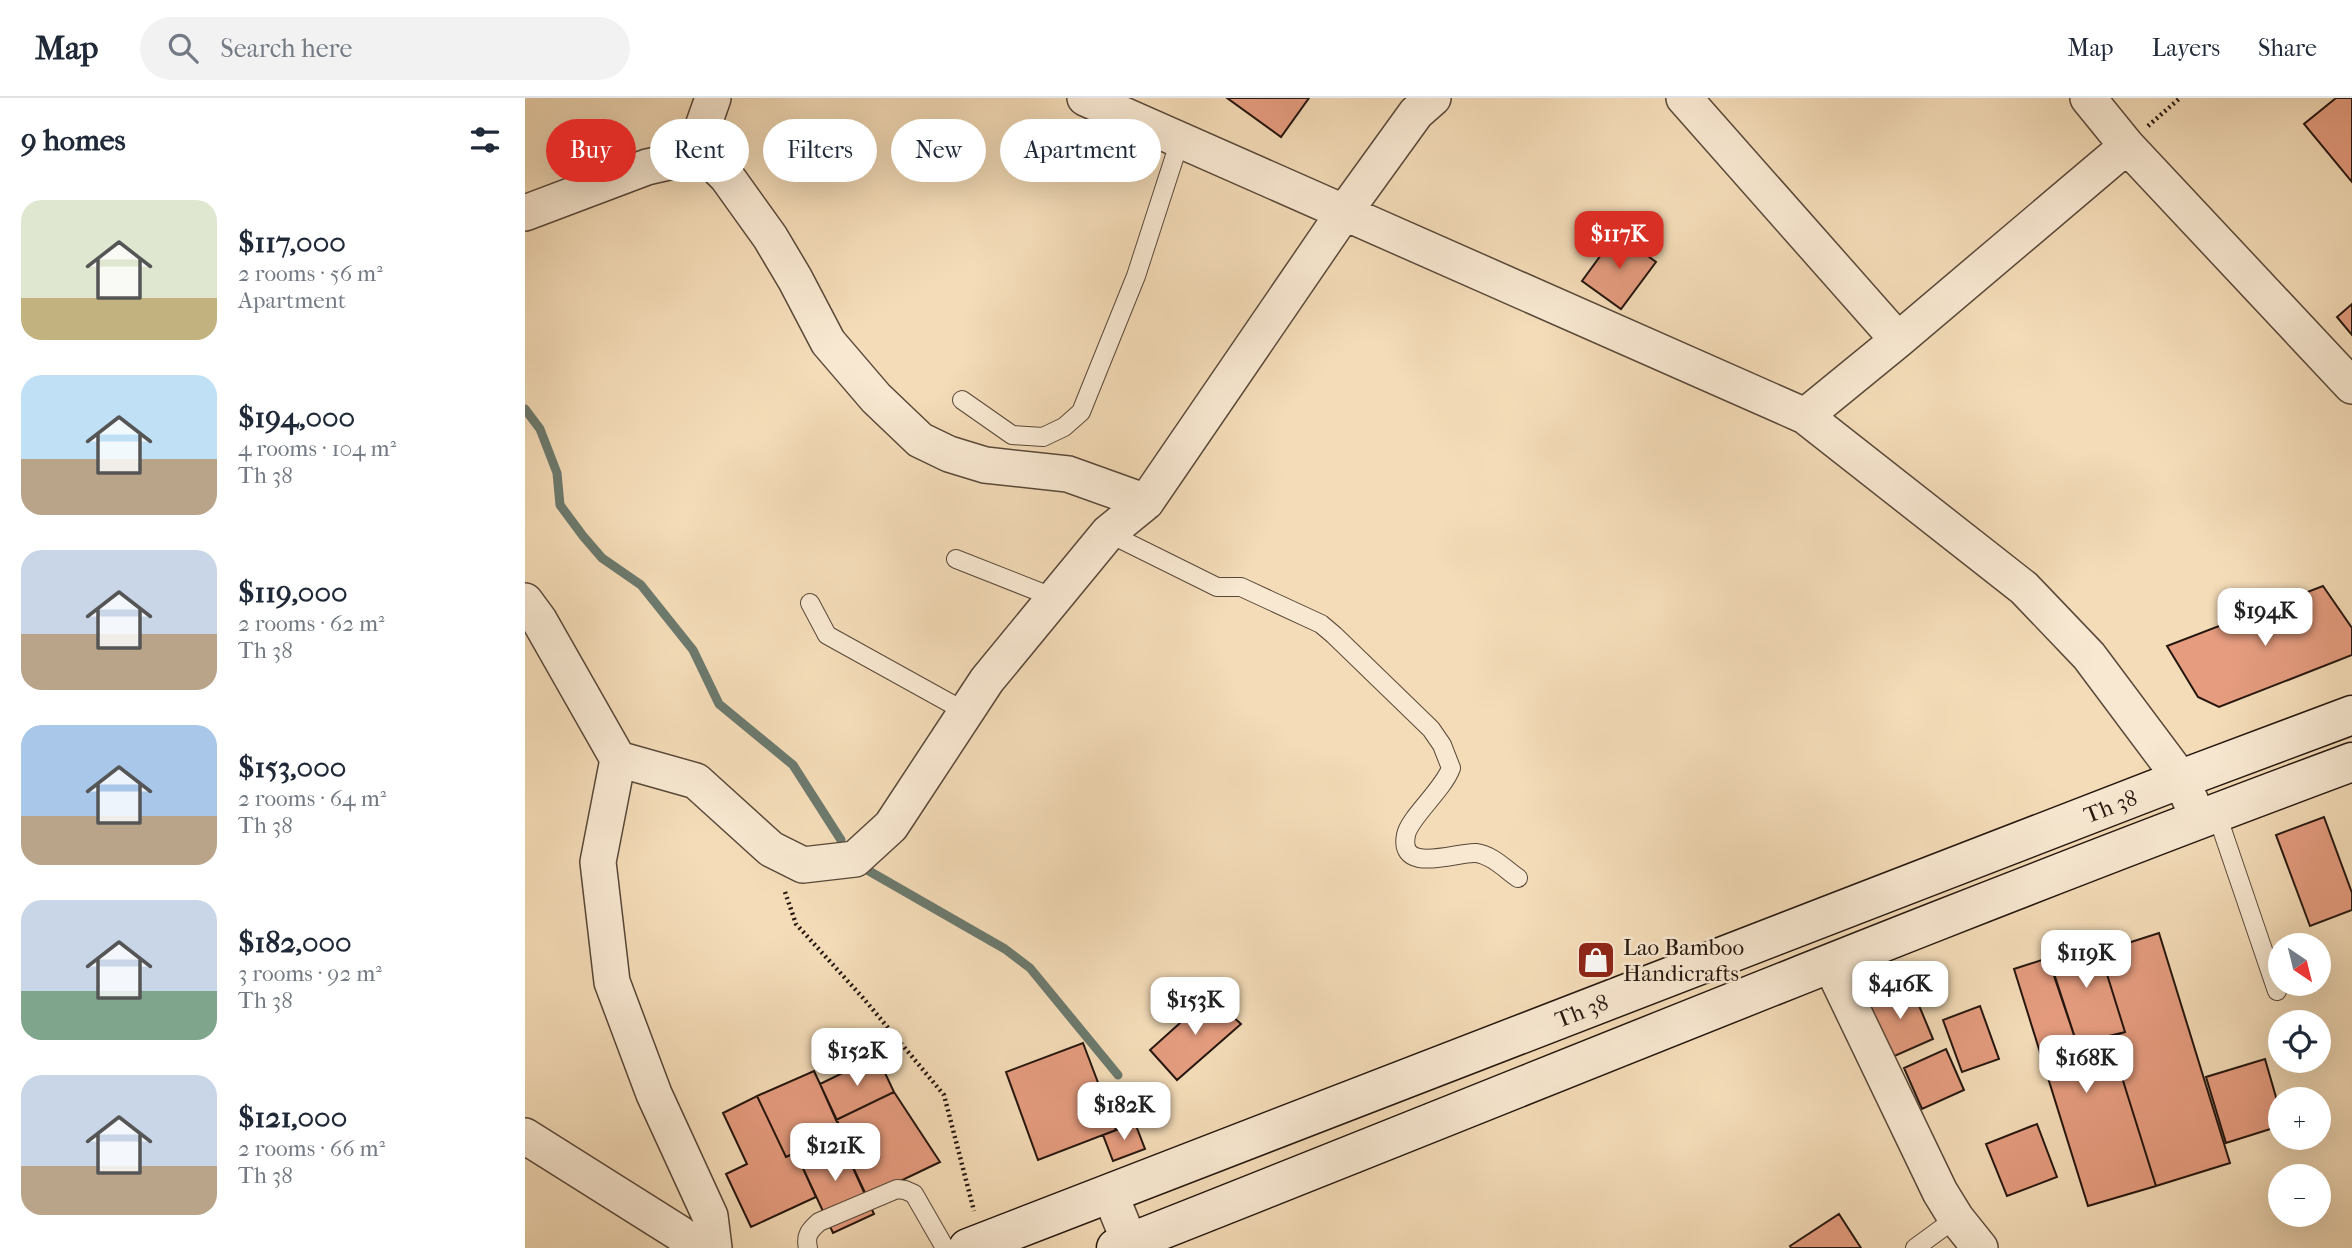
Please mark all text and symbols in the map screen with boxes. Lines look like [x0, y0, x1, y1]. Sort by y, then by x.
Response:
search box [140, 17, 630, 80]
text: Map [35, 29, 98, 68]
icon: search [164, 29, 202, 67]
text: Search here [220, 33, 352, 64]
text: Map [2068, 34, 2114, 62]
text: Layers [2152, 34, 2220, 62]
text: Share [2258, 34, 2317, 62]
chip: Buy [546, 119, 636, 182]
chip: Rent [650, 119, 749, 182]
chip: Filters [763, 119, 877, 182]
chip: New [891, 119, 986, 182]
chip: Apartment [1000, 119, 1161, 182]
icon: filters [466, 121, 504, 159]
text: 9 homes [21, 123, 126, 158]
pin: $117K [1570, 212, 1668, 271]
text: $117K [1591, 220, 1647, 247]
text: $117,000 [238, 225, 346, 260]
icon: home [77, 228, 161, 312]
text: 2 rooms · 56 m² [238, 260, 383, 287]
text: Apartment [238, 287, 346, 314]
text: $194,000 [238, 400, 355, 435]
icon: home [77, 403, 161, 487]
text: 4 rooms · 104 m² [238, 435, 396, 462]
text: Th 38 [238, 462, 293, 489]
text: $119,000 [238, 575, 348, 610]
icon: home [77, 578, 161, 662]
pin: $194K [2216, 588, 2314, 648]
text: $194K [2233, 597, 2297, 624]
text: 2 rooms · 62 m² [238, 610, 385, 637]
text: Th 38 [238, 637, 293, 664]
text: $153,000 [238, 750, 346, 785]
icon: home [77, 753, 161, 837]
street label: Th 38 [2080, 784, 2141, 829]
text: 2 rooms · 64 m² [238, 785, 386, 812]
text: Th 38 [238, 812, 293, 839]
text: $182,000 [238, 925, 352, 960]
icon: home [77, 928, 161, 1012]
pin: $119K [2037, 930, 2135, 990]
north arrow [2268, 933, 2331, 996]
map controls [2268, 933, 2331, 1227]
place label: Lao Bamboo Handicrafts [1623, 934, 1744, 987]
shop icon: Lao Bamboo Handicrafts [1575, 939, 1617, 981]
text: $119K [2057, 939, 2115, 966]
text: 3 rooms · 92 m² [238, 960, 382, 987]
pin: $416K [1851, 962, 1949, 1021]
text: $416K [1868, 970, 1932, 997]
pin: $153K [1146, 978, 1244, 1037]
text: $153K [1167, 986, 1223, 1013]
text: Th 38 [238, 987, 293, 1014]
street label: Th 38 [1551, 988, 1612, 1033]
button: locate [2268, 1010, 2331, 1073]
pin: $152K [808, 1028, 906, 1088]
pin: $168K [2037, 1035, 2135, 1095]
text: $152K [827, 1037, 887, 1064]
text: $168K [2055, 1044, 2117, 1071]
pin: $182K [1075, 1082, 1173, 1142]
button: + [2268, 1087, 2331, 1150]
text: $182K [1094, 1091, 1154, 1118]
text: $121,000 [238, 1100, 347, 1135]
icon: home [77, 1103, 161, 1187]
pin: $121K [786, 1124, 884, 1183]
text: $121K [806, 1132, 864, 1159]
text: 2 rooms · 66 m² [238, 1135, 385, 1162]
text: Th 38 [238, 1162, 293, 1189]
button: − [2268, 1164, 2331, 1227]

